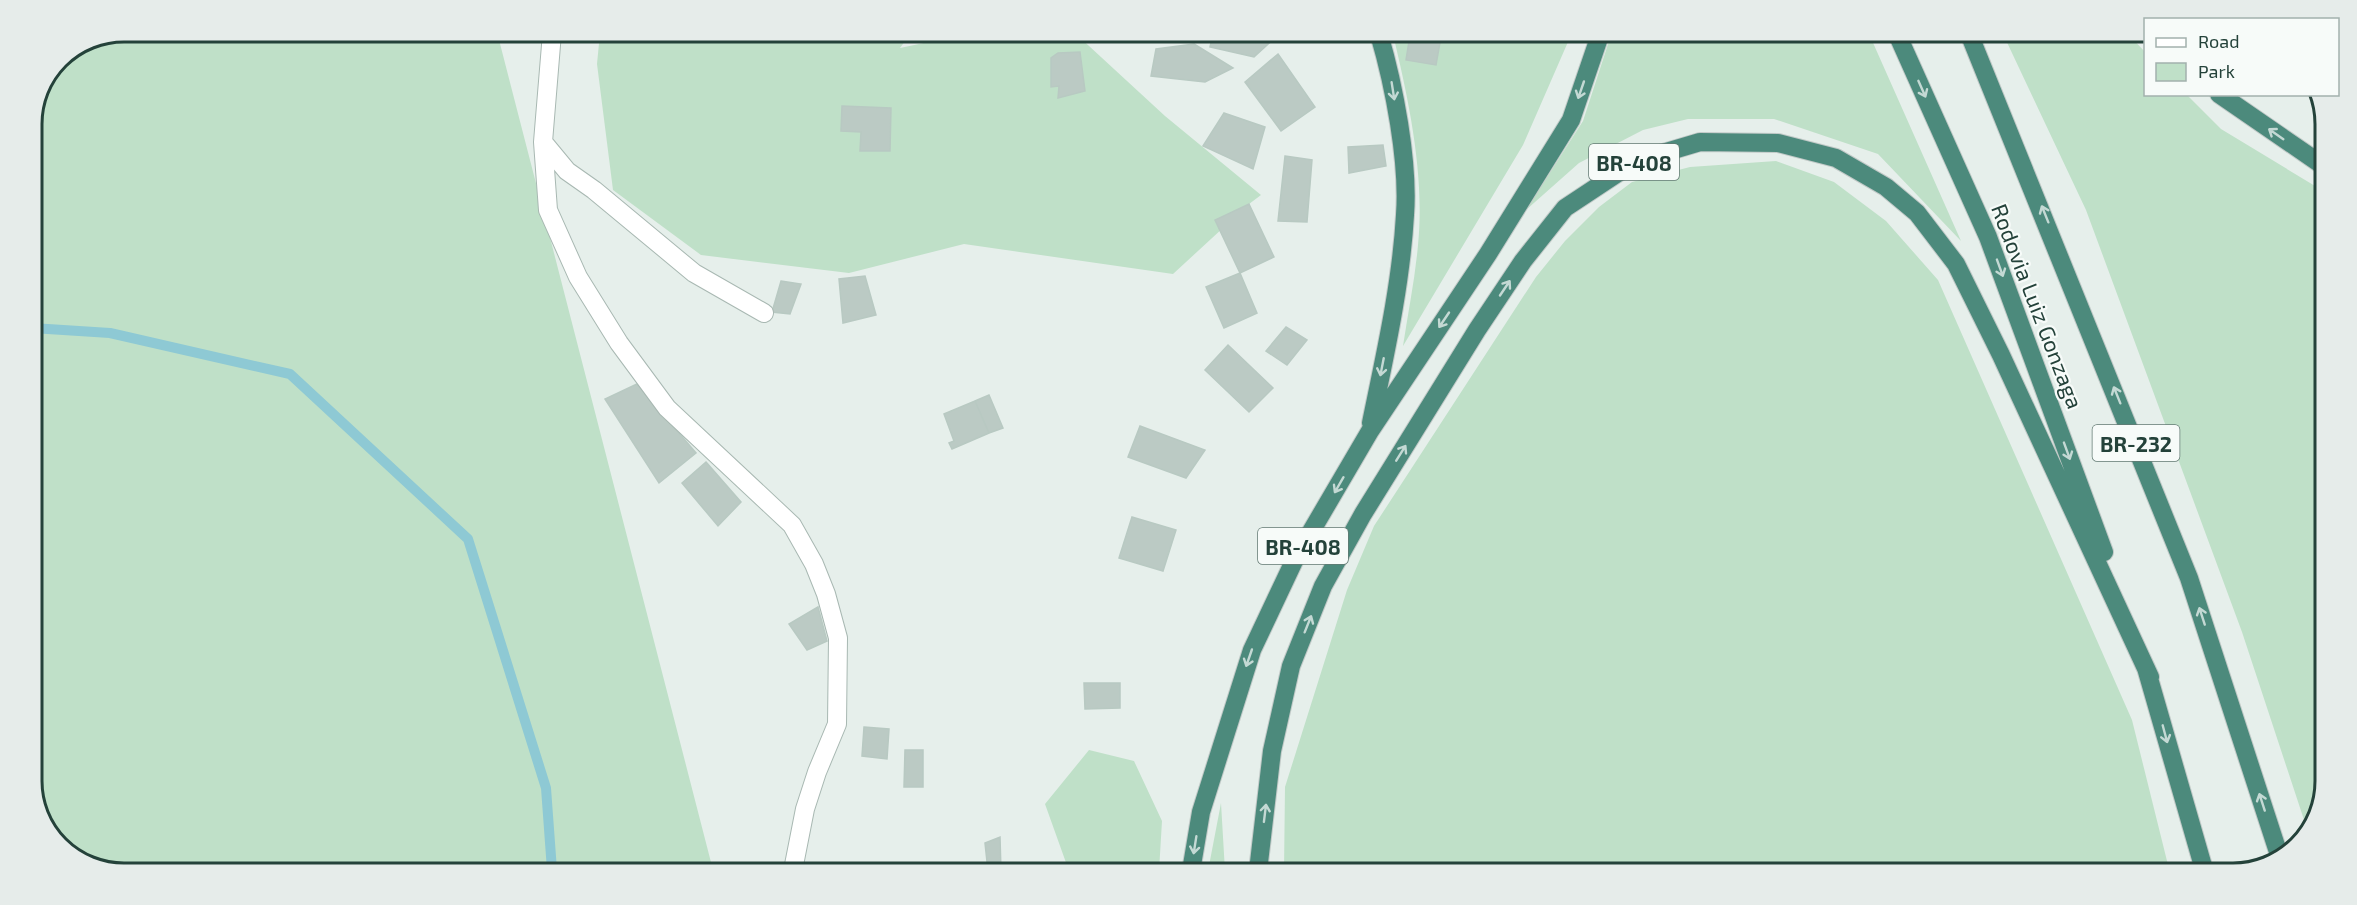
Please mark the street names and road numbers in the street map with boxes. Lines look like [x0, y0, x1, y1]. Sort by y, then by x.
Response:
road number: BR-408 [1589, 144, 1679, 180]
street label: Rodovia Luiz Gonzaga [1987, 200, 2089, 412]
road number: BR-232 [2092, 425, 2180, 461]
road number: BR-408 [1258, 528, 1348, 564]

